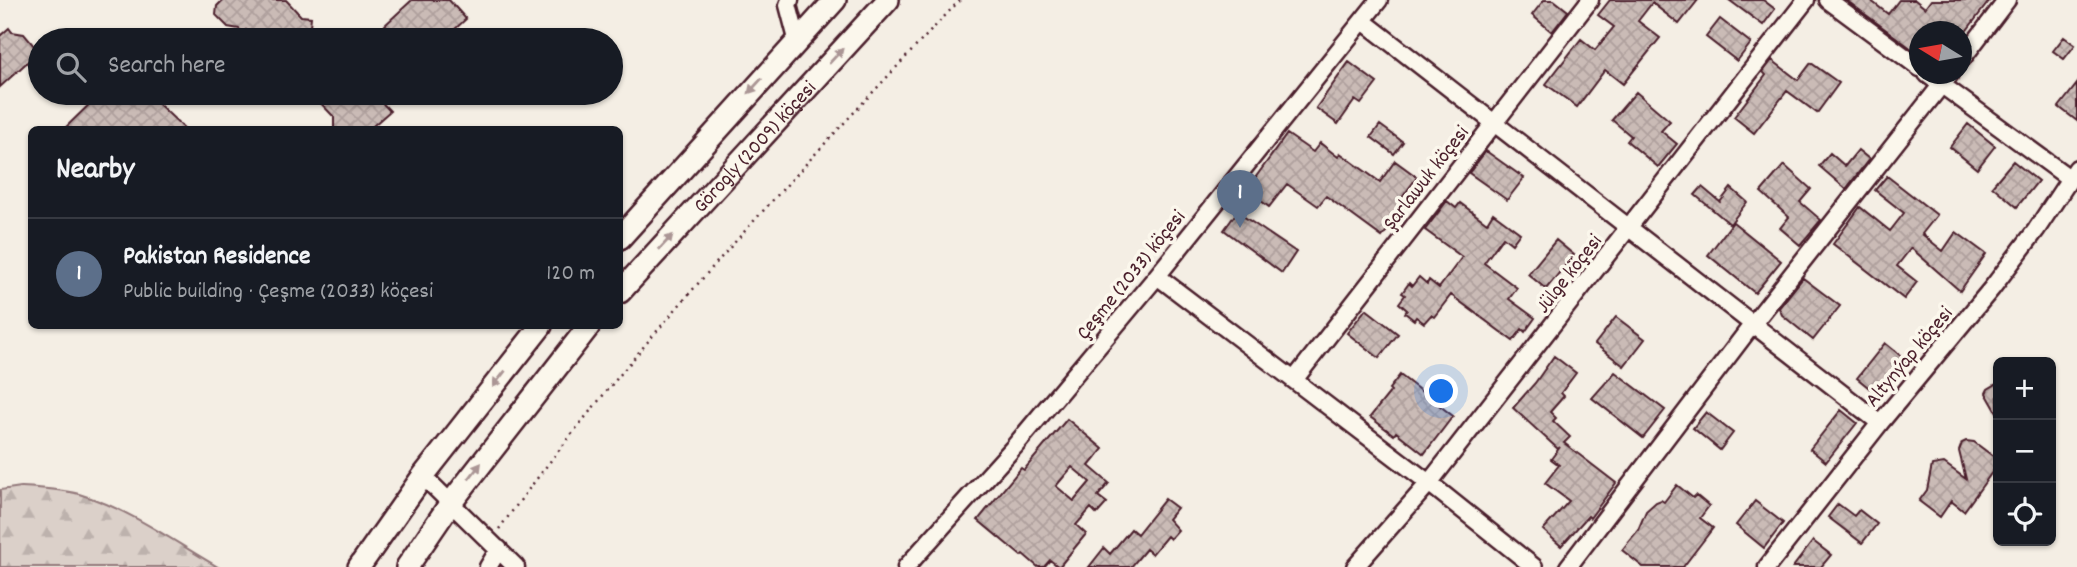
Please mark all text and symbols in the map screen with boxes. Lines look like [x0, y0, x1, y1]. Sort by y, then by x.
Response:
north arrow [1909, 21, 1972, 84]
search box [28, 28, 623, 105]
one-way arrow [828, 47, 844, 65]
icon: search [52, 48, 90, 86]
text: Search here [108, 48, 226, 85]
street label: Görogly (2009) köçesi [688, 75, 825, 221]
one-way arrow [747, 77, 763, 95]
street label: Şarlawuk köçesi [1377, 120, 1478, 238]
text: Nearby [56, 150, 134, 193]
pin: 1 [1217, 170, 1263, 228]
street label: Çeşme (2033) köçesi [1071, 204, 1194, 347]
street label: Jülge köçesi [1530, 229, 1611, 321]
one-way arrow [657, 233, 673, 250]
text: Pakistan Residence [123, 239, 310, 276]
text: 1 [76, 258, 82, 291]
text: 120 m [546, 258, 595, 291]
text: Public building · Çeşme (2033) köçesi [123, 276, 433, 309]
street label: Altynýap köçesi [1859, 301, 1962, 415]
map controls [1993, 357, 2056, 546]
button: + [1993, 357, 2056, 420]
one-way arrow [492, 370, 506, 388]
your location [1424, 374, 1458, 408]
button: − [1993, 420, 2056, 483]
one-way arrow [468, 463, 483, 481]
button: locate [1993, 483, 2056, 546]

